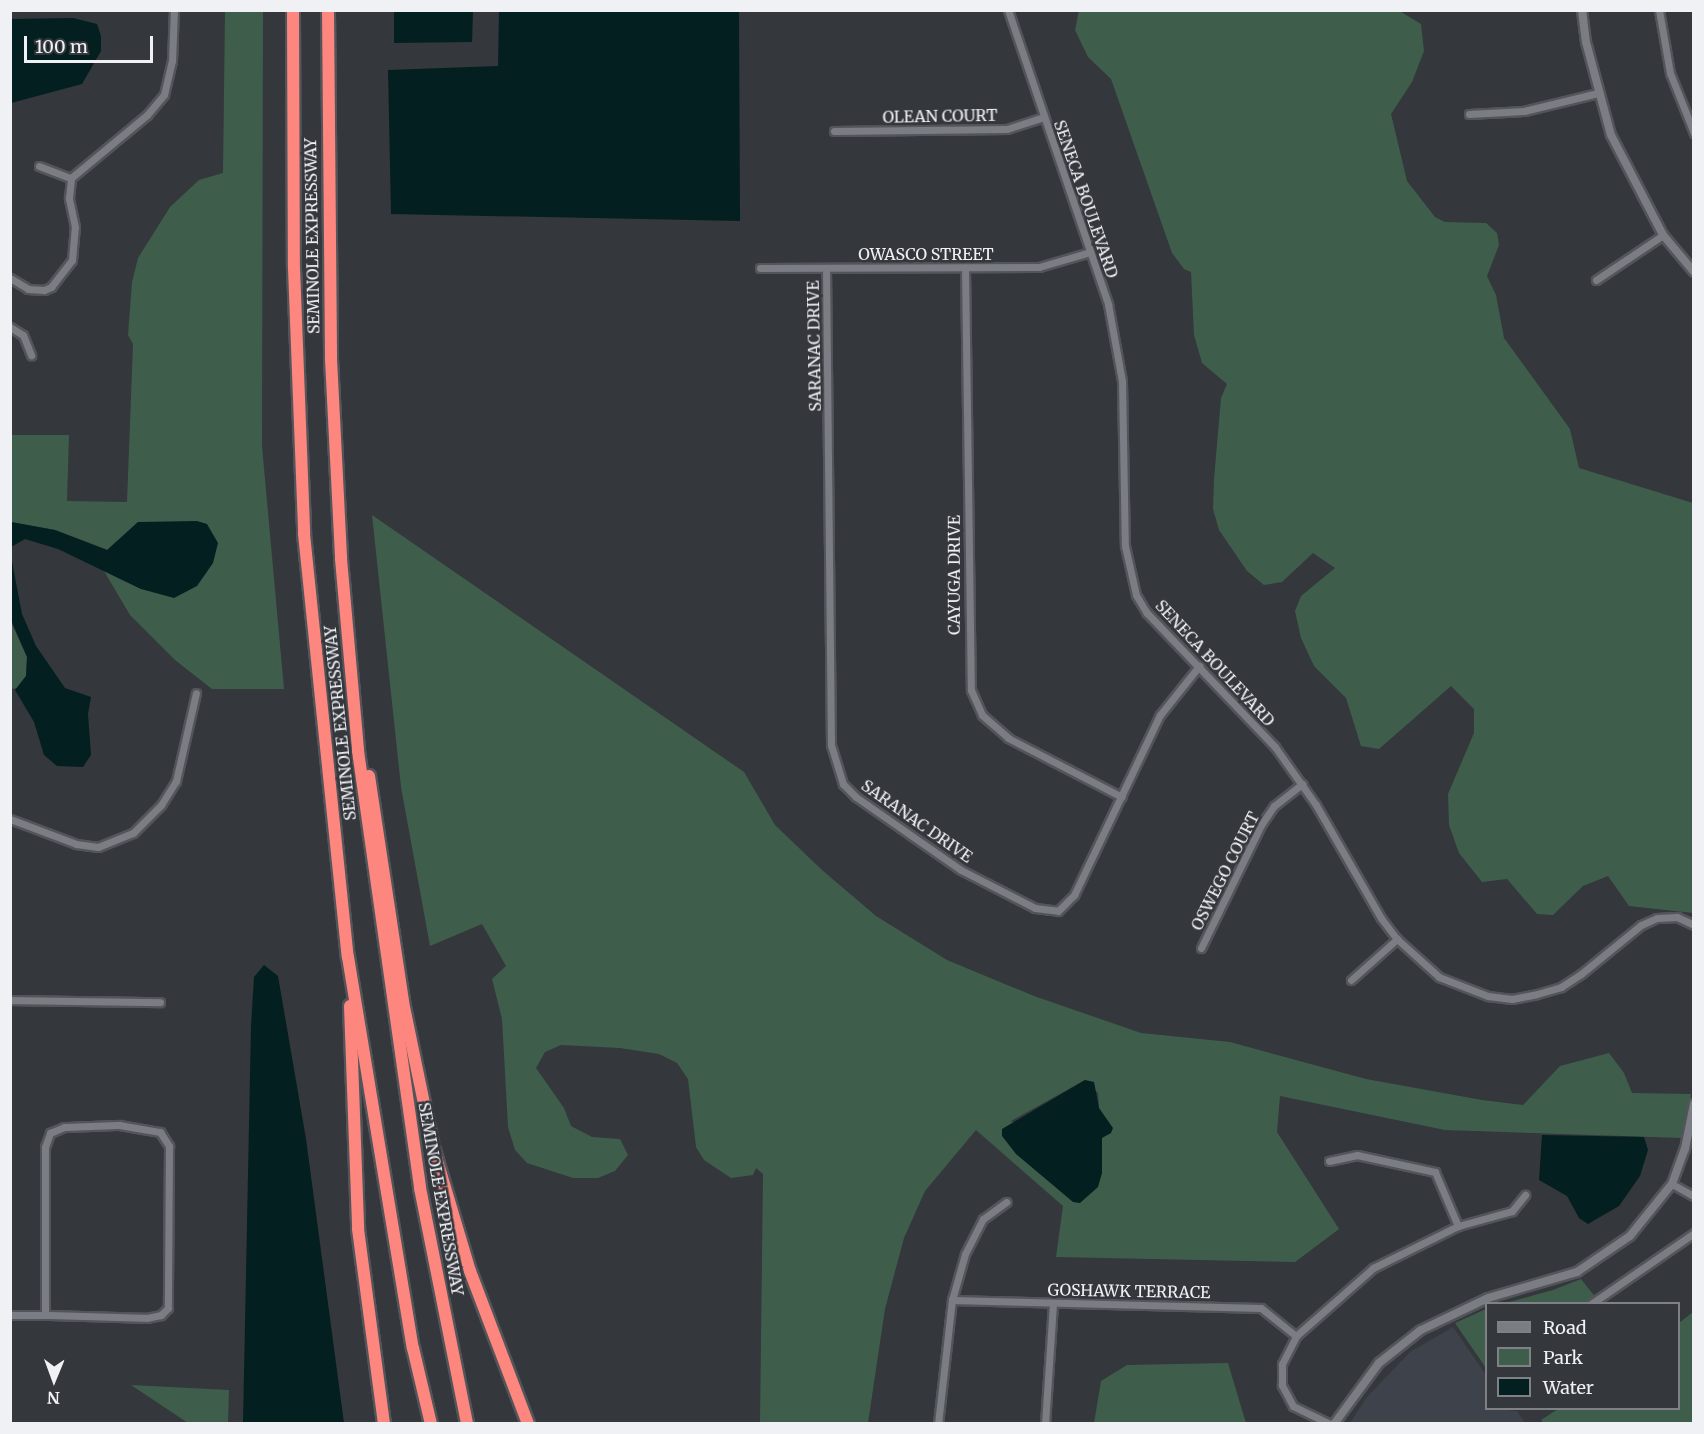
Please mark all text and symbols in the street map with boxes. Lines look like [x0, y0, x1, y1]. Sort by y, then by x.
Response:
scale bar [27, 24, 156, 62]
text: 100 m [35, 35, 88, 58]
street label: OLEAN COURT [882, 105, 998, 127]
street label: SENECA BOULEVARD [1050, 118, 1122, 280]
street label: SEMINOLE EXPRESSWAY [301, 138, 323, 334]
street label: OWASCO STREET [858, 244, 994, 264]
street label: SARANAC DRIVE [803, 280, 825, 412]
street label: CAYUGA DRIVE [944, 515, 964, 635]
street label: SENECA BOULEVARD [1151, 596, 1279, 730]
street label: SEMINOLE EXPRESSWAY [320, 624, 360, 822]
street label: SARANAC DRIVE [858, 775, 976, 867]
street label: OSWEGO COURT [1187, 809, 1263, 933]
street label: SEMINOLE EXPRESSWAY [415, 1101, 467, 1297]
street label: GOSHAWK TERRACE [1047, 1280, 1211, 1302]
legend [1485, 1302, 1680, 1410]
text: Road [1543, 1316, 1587, 1339]
text: Park [1543, 1346, 1583, 1369]
north arrow [24, 1350, 84, 1410]
text: Water [1543, 1376, 1594, 1399]
text: N [47, 1388, 60, 1408]

